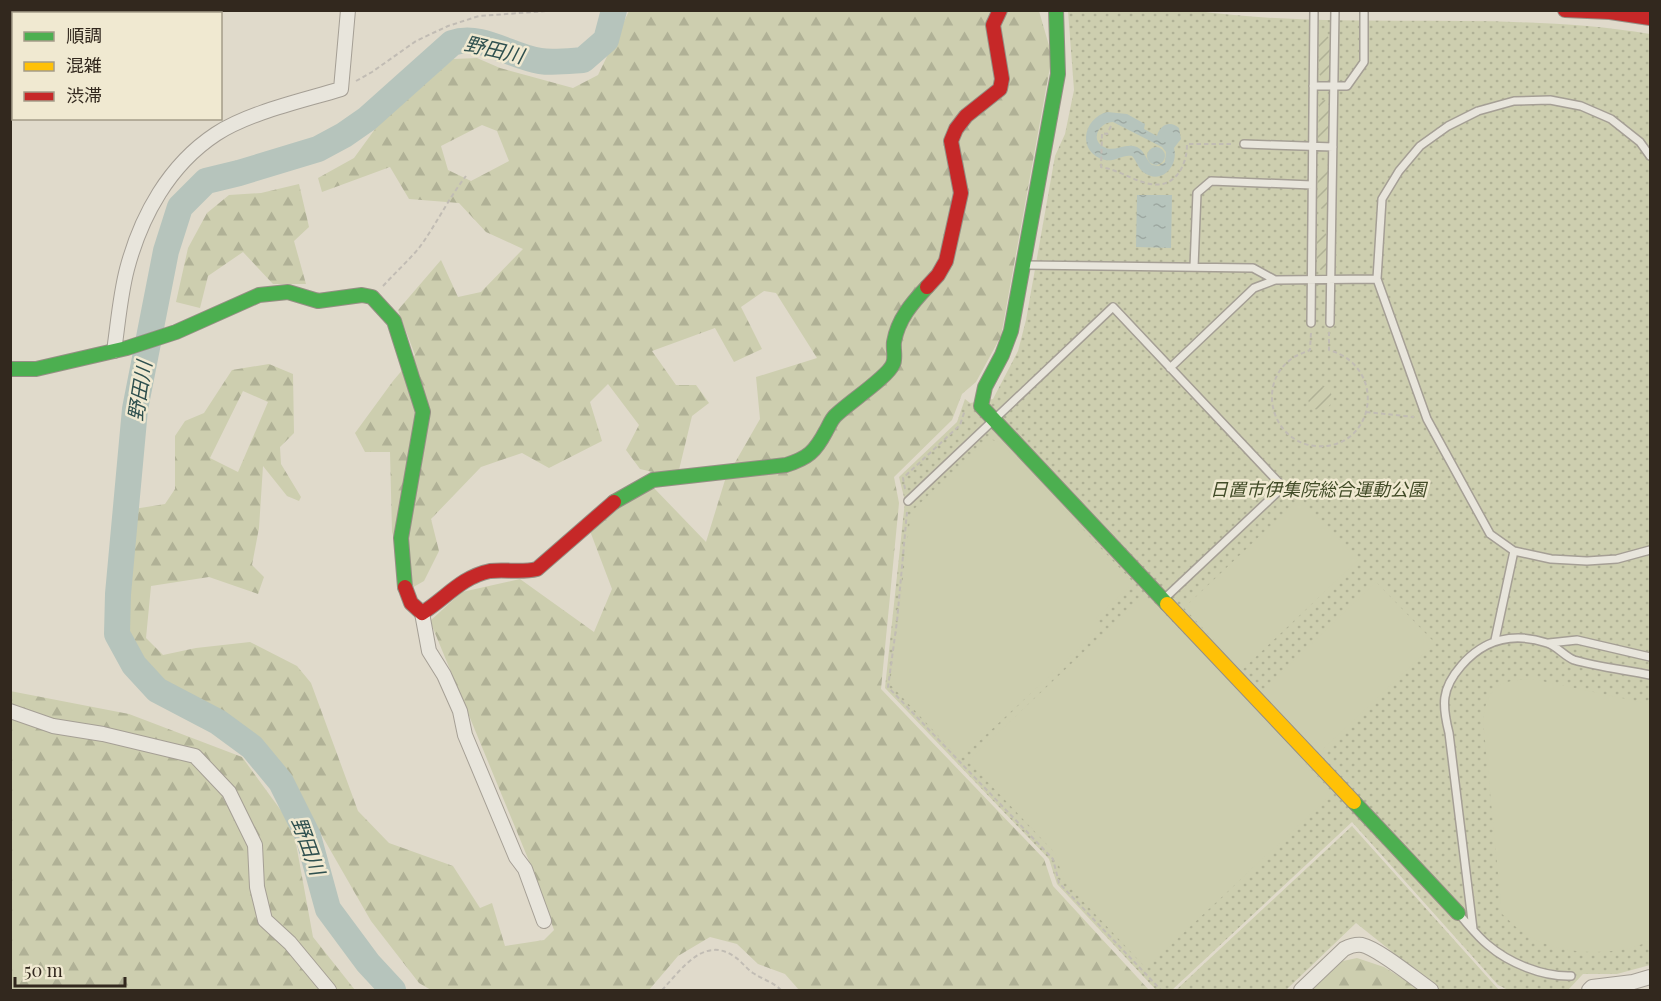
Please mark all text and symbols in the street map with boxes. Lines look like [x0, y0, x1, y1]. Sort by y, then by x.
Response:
legend [12, 12, 222, 120]
text: 順調 [66, 23, 102, 47]
water label: 野田川 [462, 29, 529, 69]
text: 混雑 [66, 53, 102, 77]
text: 渋滞 [66, 83, 102, 107]
water label: 野田川 [120, 357, 157, 423]
park label: 日置市伊集院総合運動公園 [1210, 477, 1429, 501]
water label: 野田川 [286, 813, 333, 880]
scale bar [15, 950, 124, 988]
text: 50 m [24, 958, 63, 982]

